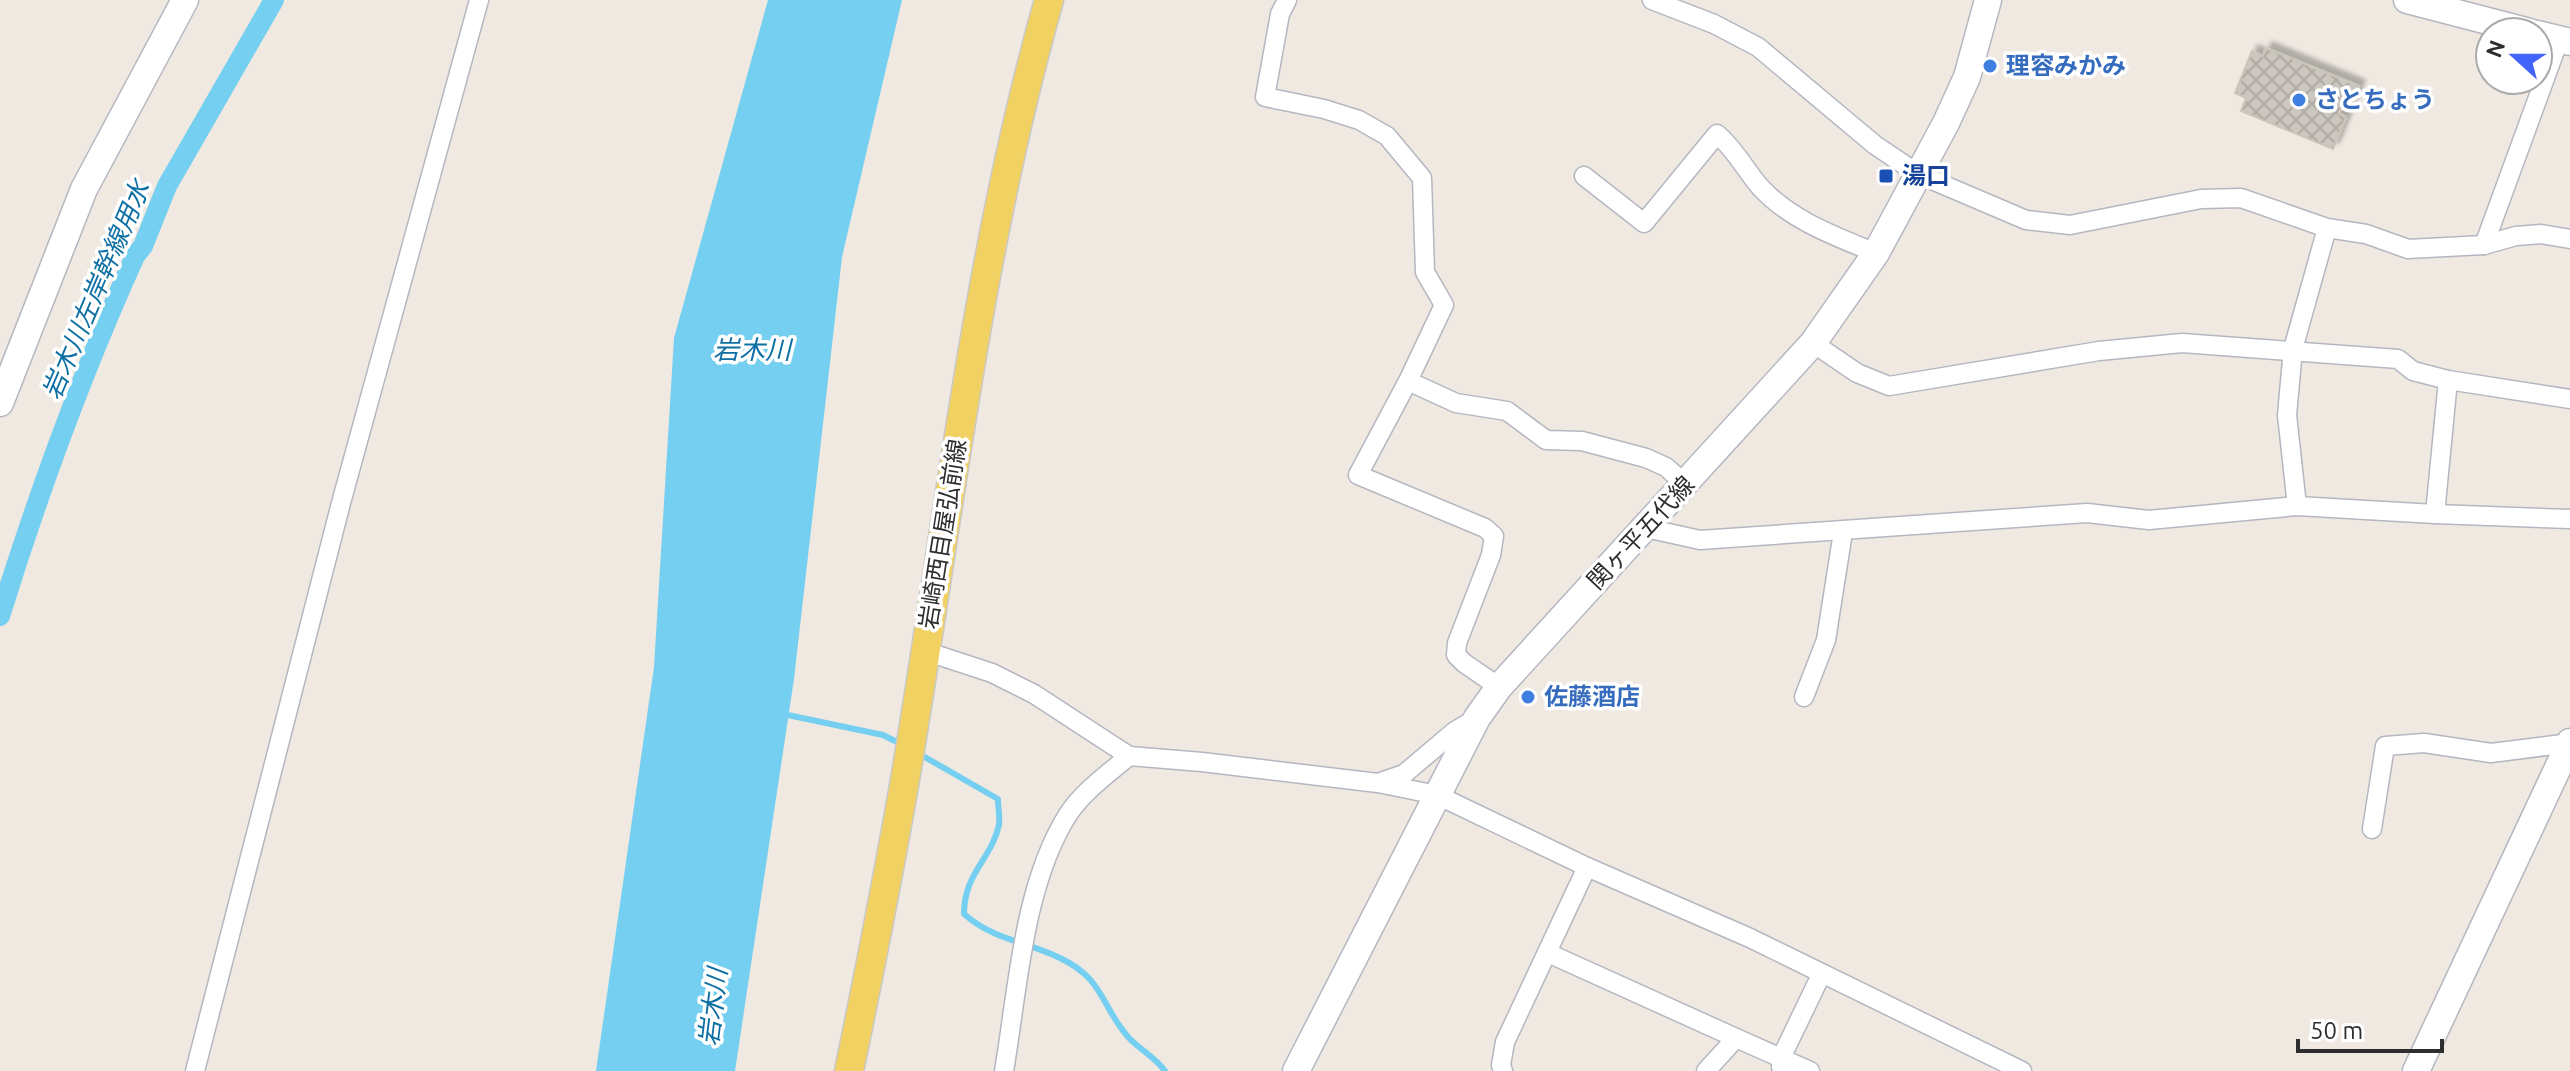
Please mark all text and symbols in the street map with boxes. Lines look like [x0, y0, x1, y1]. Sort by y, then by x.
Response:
north arrow [2474, 16, 2554, 96]
text: N [2480, 37, 2509, 61]
place label: 理容みかみ [2006, 52, 2126, 79]
marker: 理容みかみ [1981, 57, 1999, 75]
place label: さとちょう [2315, 86, 2435, 113]
marker: さとちょう [2290, 91, 2308, 109]
place label: 湯口 [1902, 162, 1950, 189]
marker: 湯口 [1877, 167, 1895, 185]
water label: 岩木川左岸幹線用水 [36, 174, 156, 403]
water label: 岩木川 [713, 335, 794, 364]
street label: 岩崎西目屋弘前線 [914, 437, 971, 631]
street label: 関ヶ平五代線 [1582, 471, 1700, 595]
place label: 佐藤酒店 [1544, 683, 1640, 710]
marker: 佐藤酒店 [1519, 688, 1537, 706]
water label: 岩木川 [693, 963, 732, 1047]
scale bar [2298, 1003, 2442, 1053]
text: 50 m [2310, 1017, 2363, 1044]

